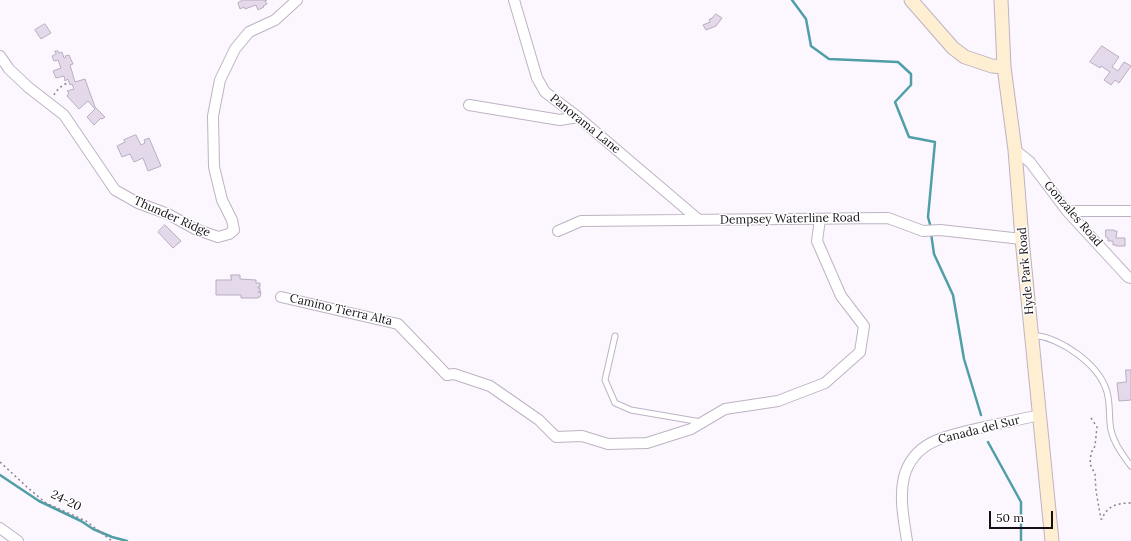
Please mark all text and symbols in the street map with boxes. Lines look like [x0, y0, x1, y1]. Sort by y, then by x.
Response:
street label: Panorama Lane [547, 91, 623, 157]
street label: Gonzales Road [1041, 178, 1105, 250]
street label: Thunder Ridge [131, 194, 213, 240]
street label: Dempsey Waterline Road [720, 211, 860, 227]
street label: Hyde Park Road [1015, 226, 1037, 316]
street label: Camino Tierra Alta [288, 291, 394, 329]
street label: Canada del Sur [937, 413, 1021, 447]
street label: 24-20 [48, 488, 84, 514]
scale bar [991, 503, 1055, 529]
text: 50 m [996, 510, 1024, 525]

